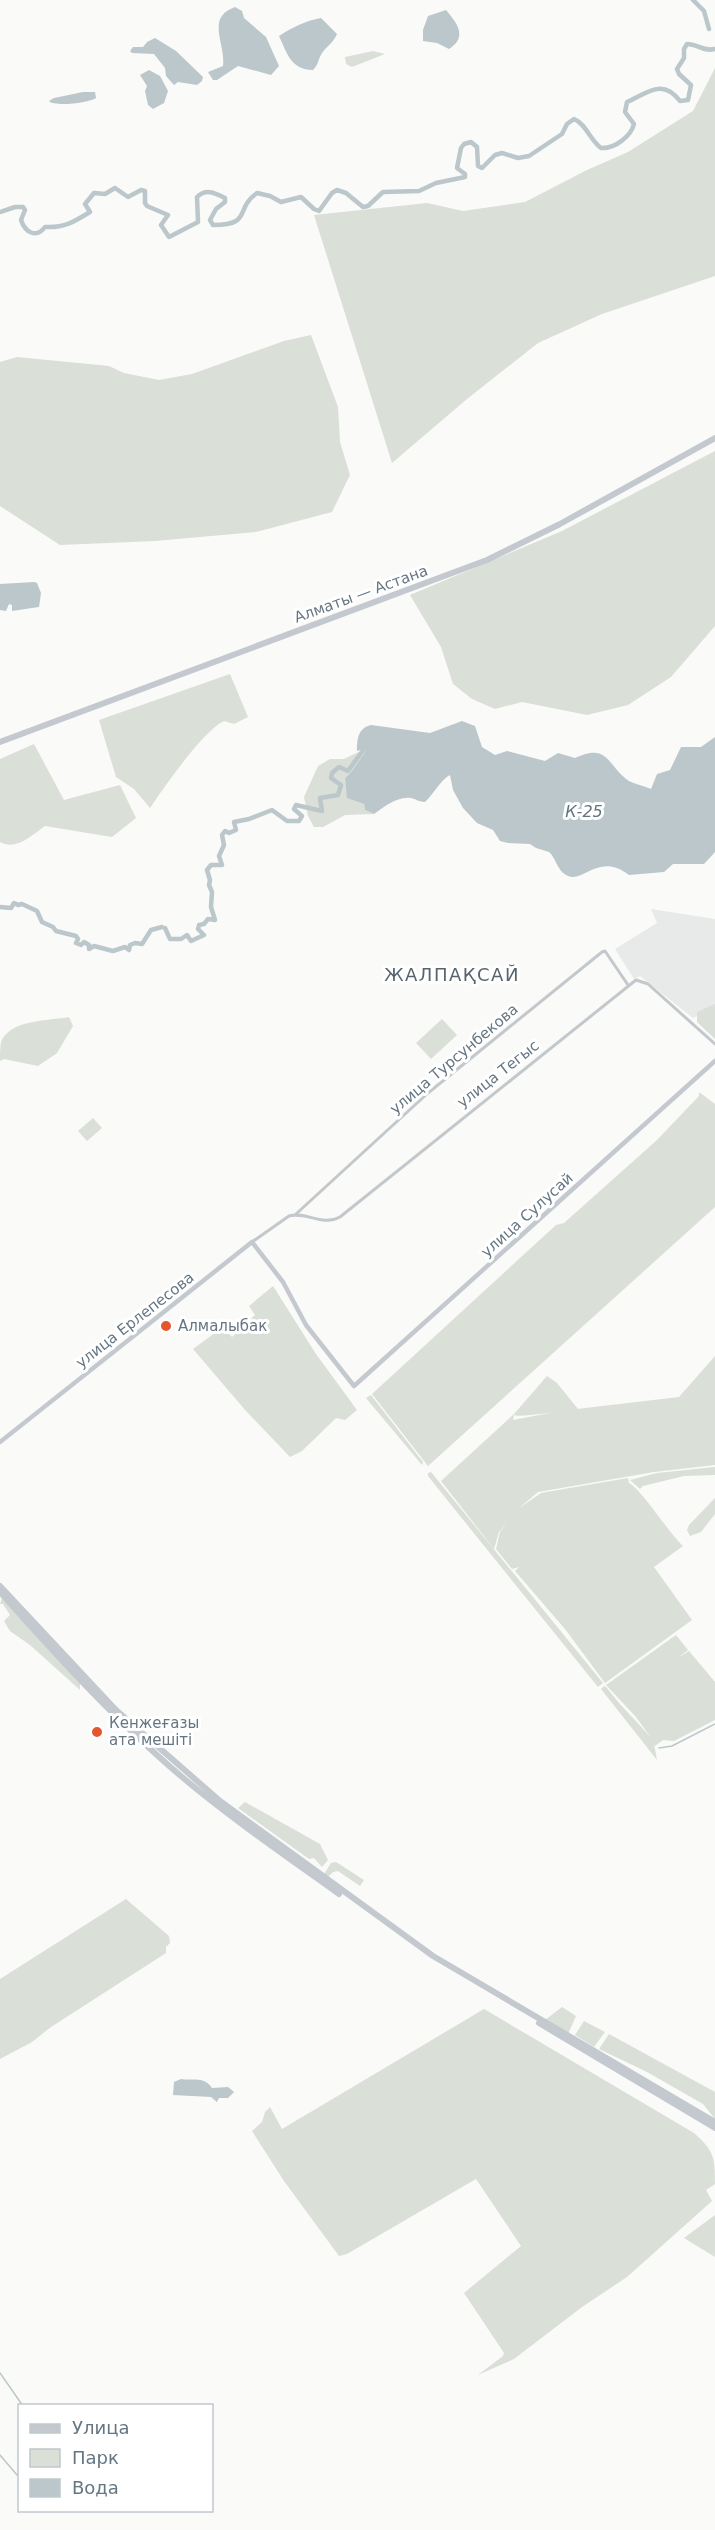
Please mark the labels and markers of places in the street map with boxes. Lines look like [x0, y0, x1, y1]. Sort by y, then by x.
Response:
place label: Алмалыбак [178, 1317, 267, 1335]
marker: Алмалыбак [159, 1319, 173, 1333]
place label: Кенжеғазы ата мешіті [109, 1714, 199, 1749]
marker: Кенжеғазы ата мешіті [90, 1725, 104, 1739]

